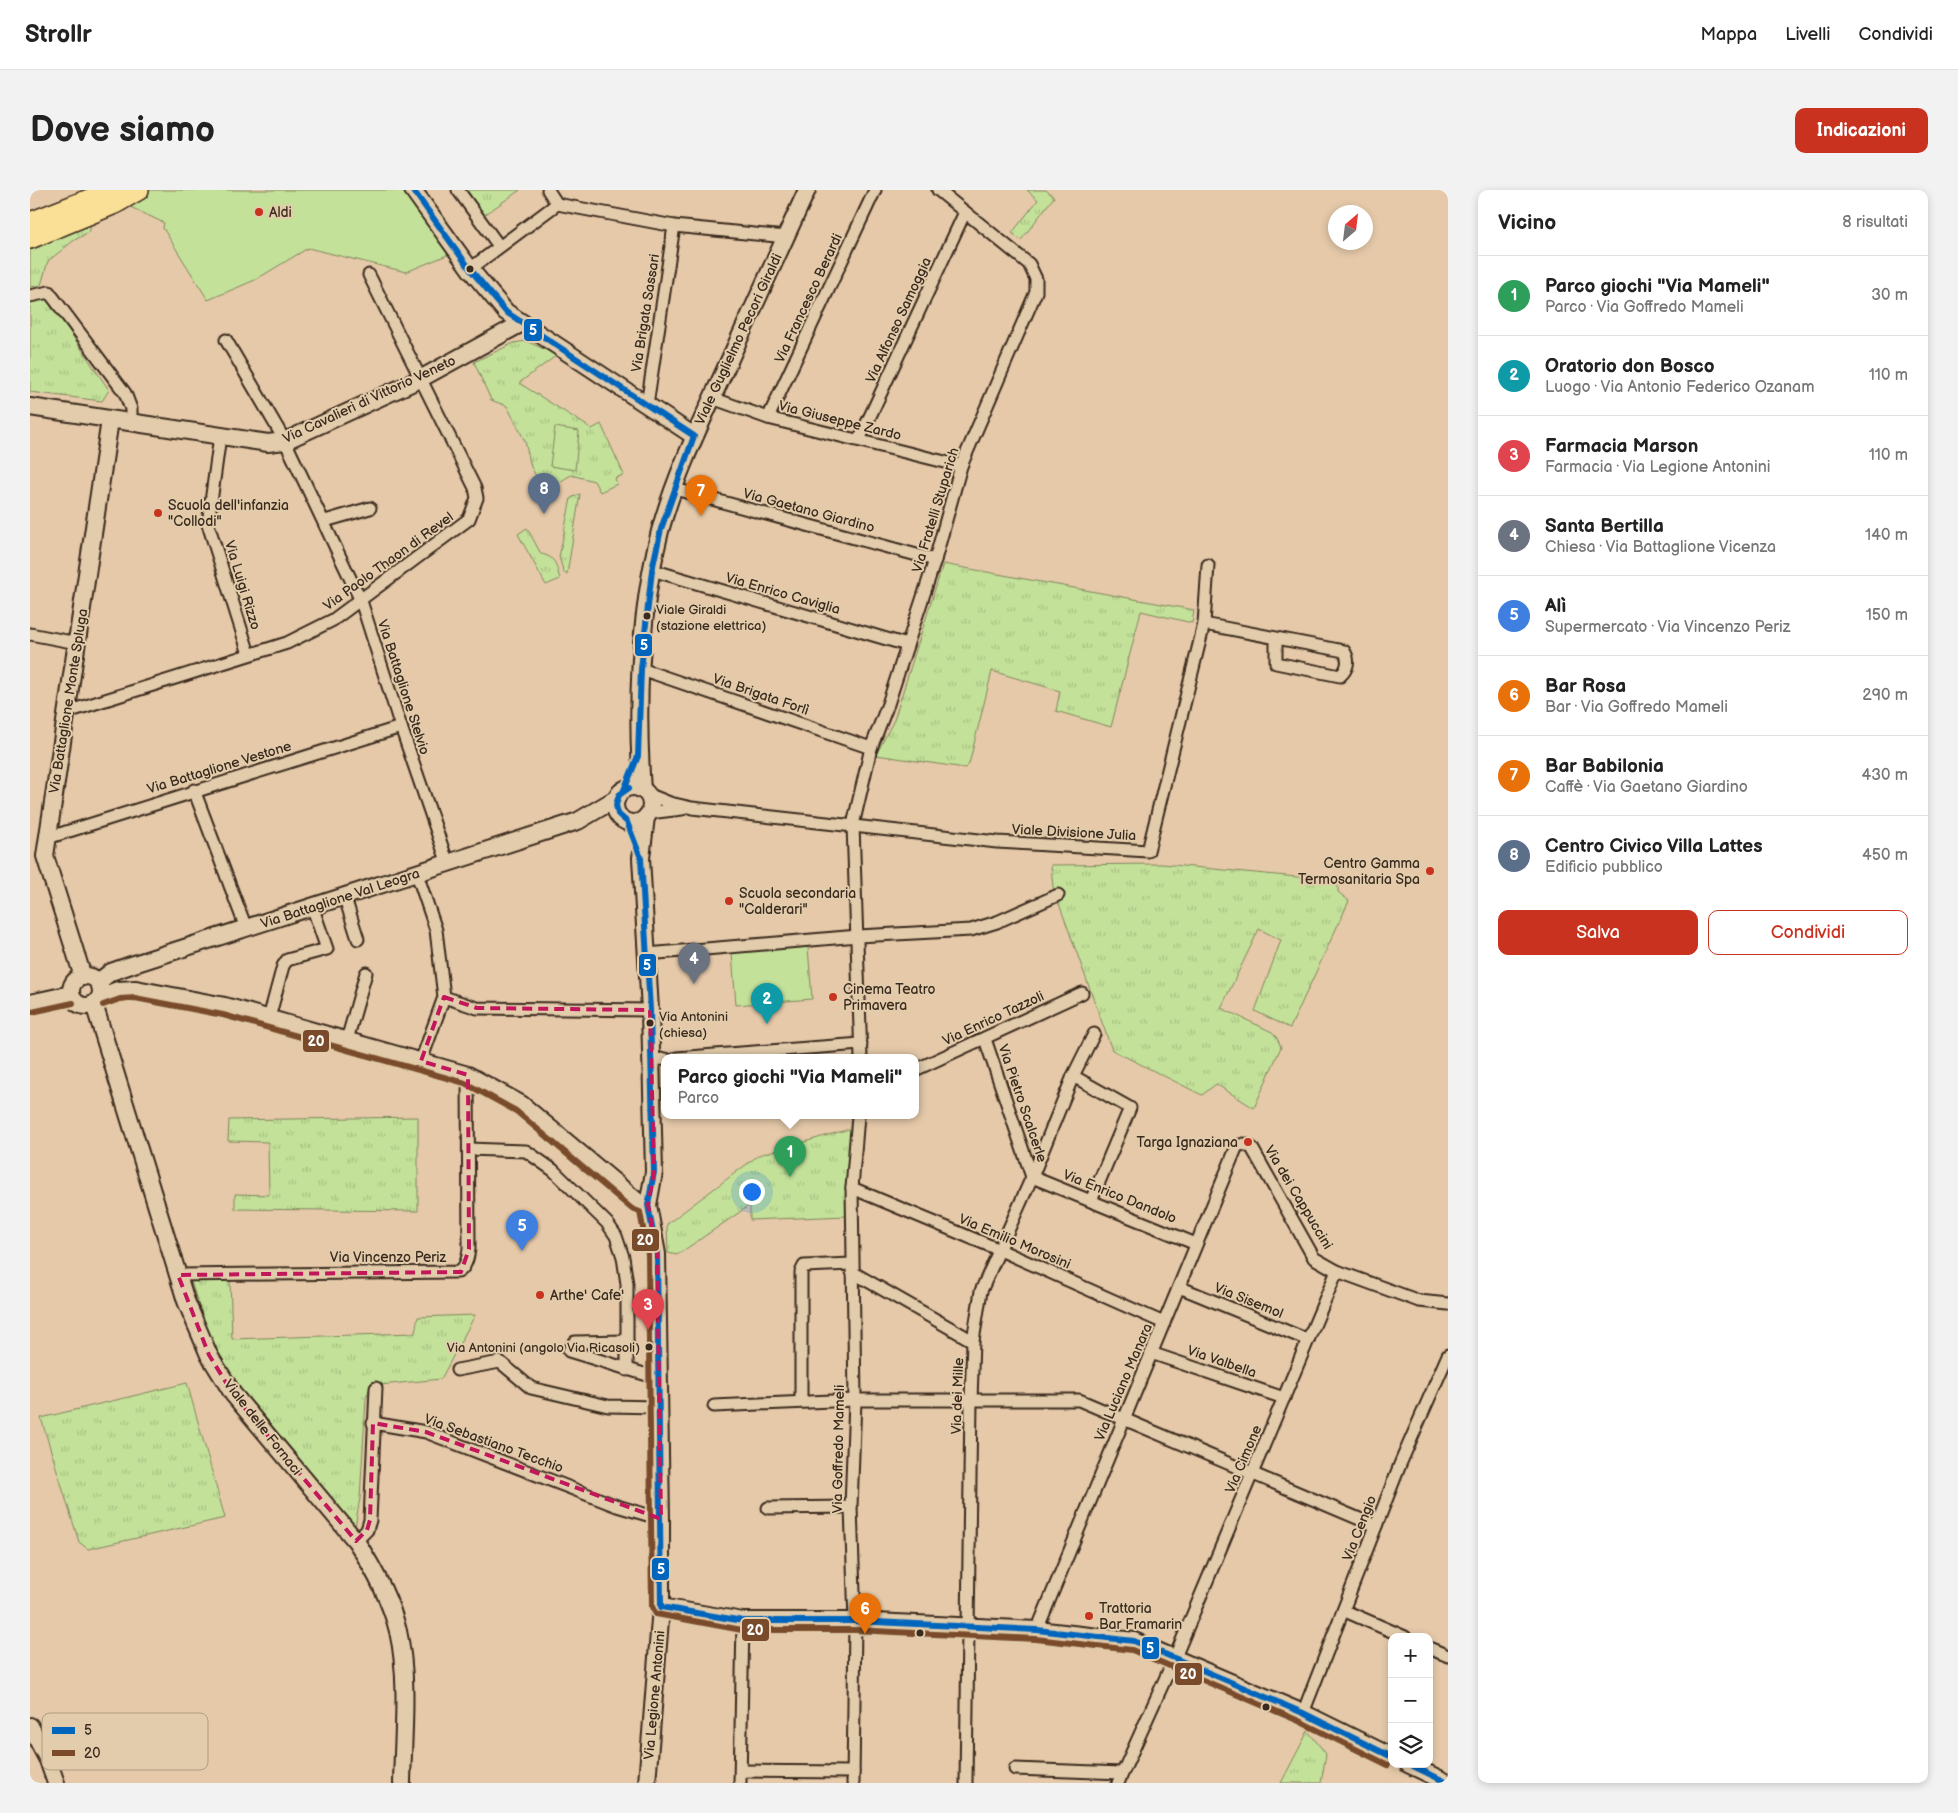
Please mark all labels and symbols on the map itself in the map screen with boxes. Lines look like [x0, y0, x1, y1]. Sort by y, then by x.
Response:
place label: Aldi [269, 204, 292, 221]
north arrow [1328, 205, 1373, 250]
marker: Aldi [253, 206, 265, 218]
street label: Via Francesco Berardi [771, 231, 846, 366]
street label: Viale Guglielmo Pecori Giraldi [691, 251, 786, 428]
street label: Via Brigata Sassari [628, 253, 663, 373]
street label: Via Alfonso Samoggia [862, 255, 935, 386]
unlabelled marker [465, 264, 475, 274]
line badge: 5 [523, 318, 543, 342]
text: 5 [529, 322, 537, 339]
street label: Via Cavalieri di Vittorio Veneto [280, 352, 459, 447]
street label: Via Giuseppe Zardo [777, 397, 903, 444]
street label: Via Fratelli Stuparich [908, 445, 963, 575]
pin: 8 [528, 473, 560, 514]
pin: 7 [685, 475, 717, 516]
street label: Via Gaetano Giardino [741, 485, 877, 536]
place label: Scuola dell'infanzia "Collodi" [168, 497, 289, 530]
marker: Scuola dell'infanzia "Collodi" [152, 507, 164, 519]
street label: Via Paolo Thaon di Revel [320, 508, 457, 614]
street label: Via Luigi Rizzo [221, 539, 264, 632]
street label: Via Enrico Caviglia [724, 569, 842, 618]
place label: Viale Giraldi (stazione elettrica) [656, 602, 766, 634]
street label: Via Battaglione Monte Spluga [45, 607, 92, 795]
marker: Viale Giraldi (stazione elettrica) [642, 611, 652, 621]
street label: Via Battaglione Stelvio [374, 617, 433, 757]
line badge: 5 [634, 633, 653, 657]
text: 5 [640, 637, 648, 654]
street label: Via Brigata Forlì [711, 670, 811, 719]
street label: Via Battaglione Vestone [145, 737, 293, 798]
street label: Viale Divisione Julia [1011, 821, 1137, 844]
place label: Centro Gamma Termosanitaria Spa [1298, 855, 1420, 888]
street label: Via Battaglione Val Leogra [258, 865, 422, 932]
marker: Centro Gamma Termosanitaria Spa [1424, 865, 1436, 877]
place label: Scuola secondaria "Calderari" [739, 885, 856, 918]
marker: Scuola secondaria "Calderari" [723, 895, 735, 907]
pin: 4 [678, 943, 710, 984]
line badge: 5 [638, 953, 657, 977]
text: 5 [643, 957, 651, 974]
place label: Cinema Teatro Primavera [843, 981, 936, 1014]
pin: 2 [751, 983, 783, 1024]
street label: Via Enrico Tazzoli [940, 987, 1047, 1049]
marker: Cinema Teatro Primavera [827, 991, 839, 1003]
place label: Via Antonini (chiesa) [659, 1009, 728, 1041]
marker: Via Antonini (chiesa) [645, 1018, 655, 1028]
line badge: 20 [302, 1029, 330, 1053]
text: 20 [308, 1033, 325, 1050]
street label: Via Pietro Scalcerle [994, 1042, 1051, 1164]
place label: Targa Ignaziana [1137, 1134, 1238, 1151]
pin: 1 [774, 1136, 806, 1177]
marker: Targa Ignaziana [1242, 1136, 1254, 1148]
street label: Via dei Cappuccini [1261, 1142, 1336, 1252]
street label: Via Enrico Dandolo [1061, 1166, 1179, 1227]
your location [739, 1179, 765, 1205]
pin: 5 [506, 1210, 538, 1251]
street label: Via Emilio Morosini [956, 1210, 1073, 1273]
line badge: 20 [631, 1228, 660, 1252]
text: 20 [637, 1232, 654, 1249]
street label: Via Vincenzo Periz [330, 1249, 447, 1266]
street label: Via Sisemol [1212, 1279, 1286, 1322]
place label: Arthe' Cafe' [550, 1287, 624, 1304]
marker: Arthe' Cafe' [534, 1289, 546, 1301]
pin: 3 [632, 1289, 664, 1330]
street label: Via Luciano Manara [1091, 1321, 1156, 1444]
place label: Via Antonini (angolo Via Ricasoli) [447, 1340, 640, 1356]
marker: Via Antonini (angolo Via Ricasoli) [644, 1342, 654, 1352]
street label: Via Valbella [1185, 1342, 1259, 1381]
street label: Via dei Mille [948, 1357, 967, 1435]
street label: Viale delle Fornaci [220, 1376, 305, 1479]
street label: Via Goffredo Mameli [829, 1384, 848, 1514]
street label: Via Sebastiano Tecchio [422, 1410, 566, 1477]
street label: Via Cimone [1221, 1422, 1265, 1496]
street label: Via Cengio [1339, 1493, 1380, 1563]
line badge: 5 [651, 1557, 670, 1581]
text: 5 [657, 1561, 665, 1578]
pin: 6 [849, 1593, 881, 1634]
place label: Trattoria Bar Framarin [1099, 1600, 1182, 1633]
marker: Trattoria Bar Framarin [1083, 1610, 1095, 1622]
line badge: 20 [741, 1618, 770, 1642]
text: 20 [747, 1622, 764, 1639]
unlabelled marker [915, 1628, 925, 1638]
street label: Via Legione Antonini [640, 1630, 669, 1760]
line badge: 5 [1141, 1636, 1160, 1660]
text: 5 [1146, 1640, 1154, 1657]
line badge: 20 [1174, 1662, 1203, 1686]
text: 20 [1180, 1666, 1197, 1683]
unlabelled marker [1261, 1702, 1271, 1712]
legend [42, 1713, 208, 1770]
text: 5 [84, 1722, 92, 1739]
text: 20 [84, 1745, 101, 1762]

